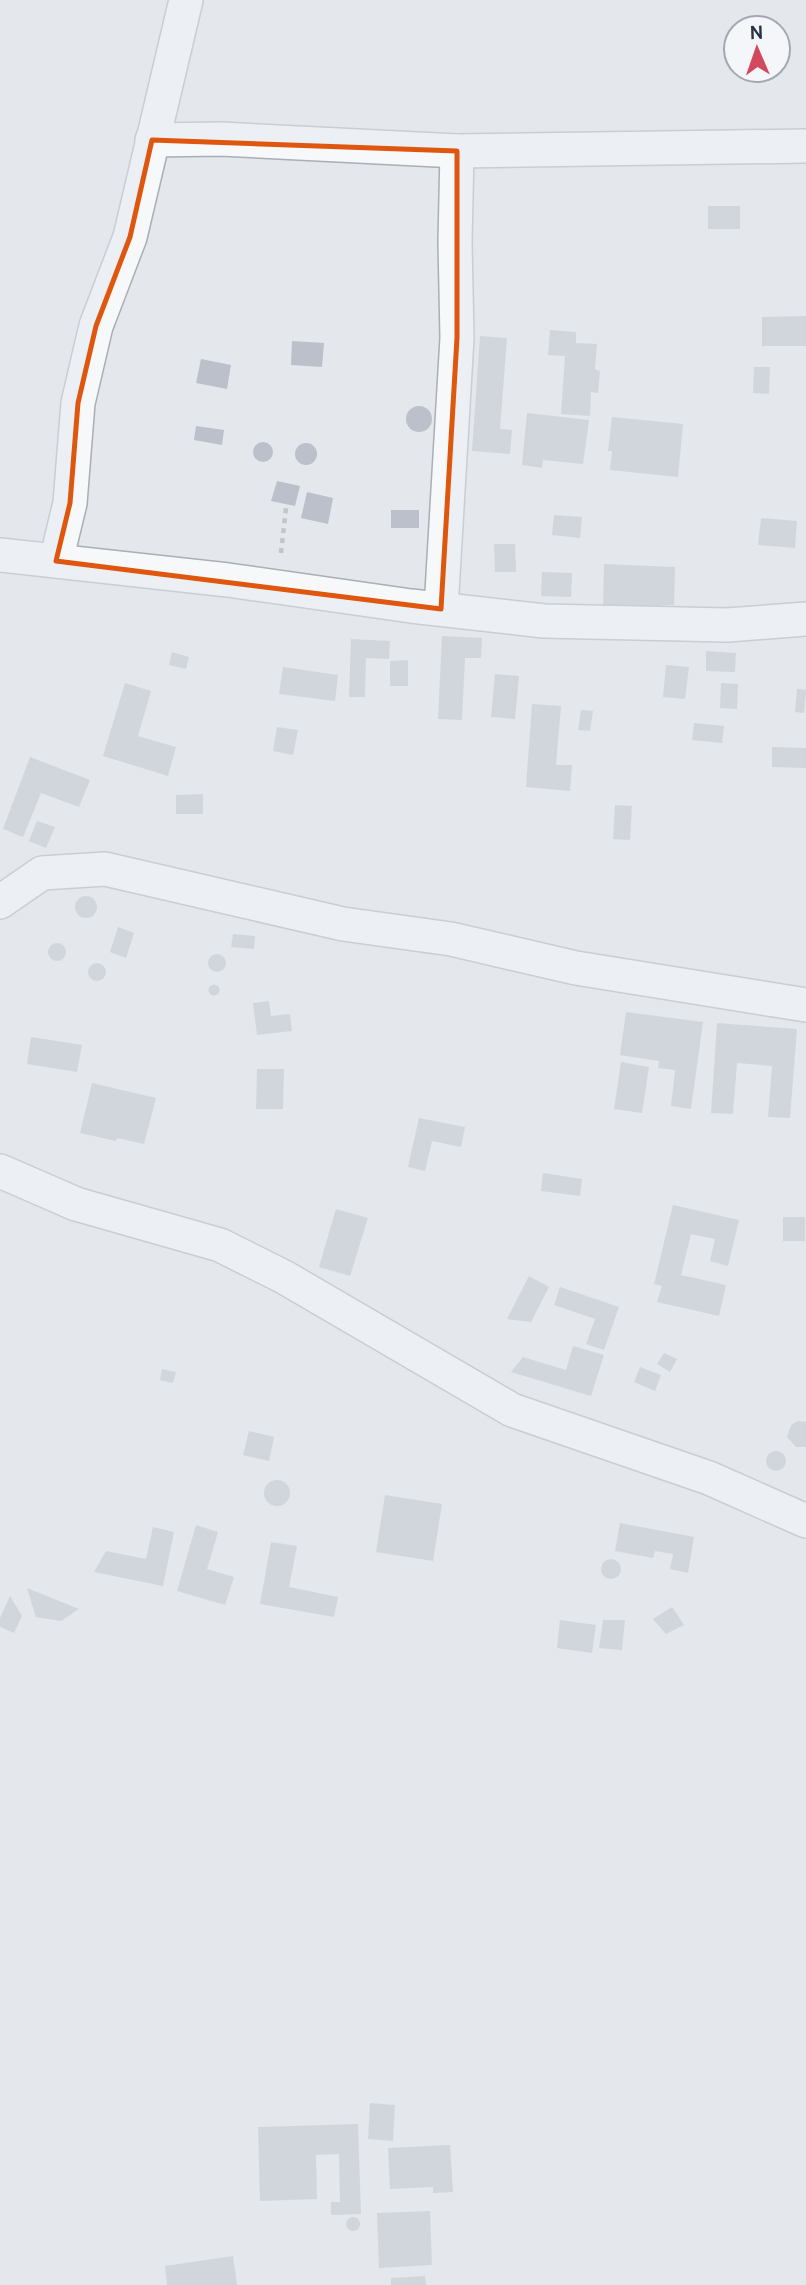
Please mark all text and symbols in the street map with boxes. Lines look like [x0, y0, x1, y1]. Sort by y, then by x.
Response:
north arrow [722, 14, 792, 84]
text: N [749, 21, 764, 44]

